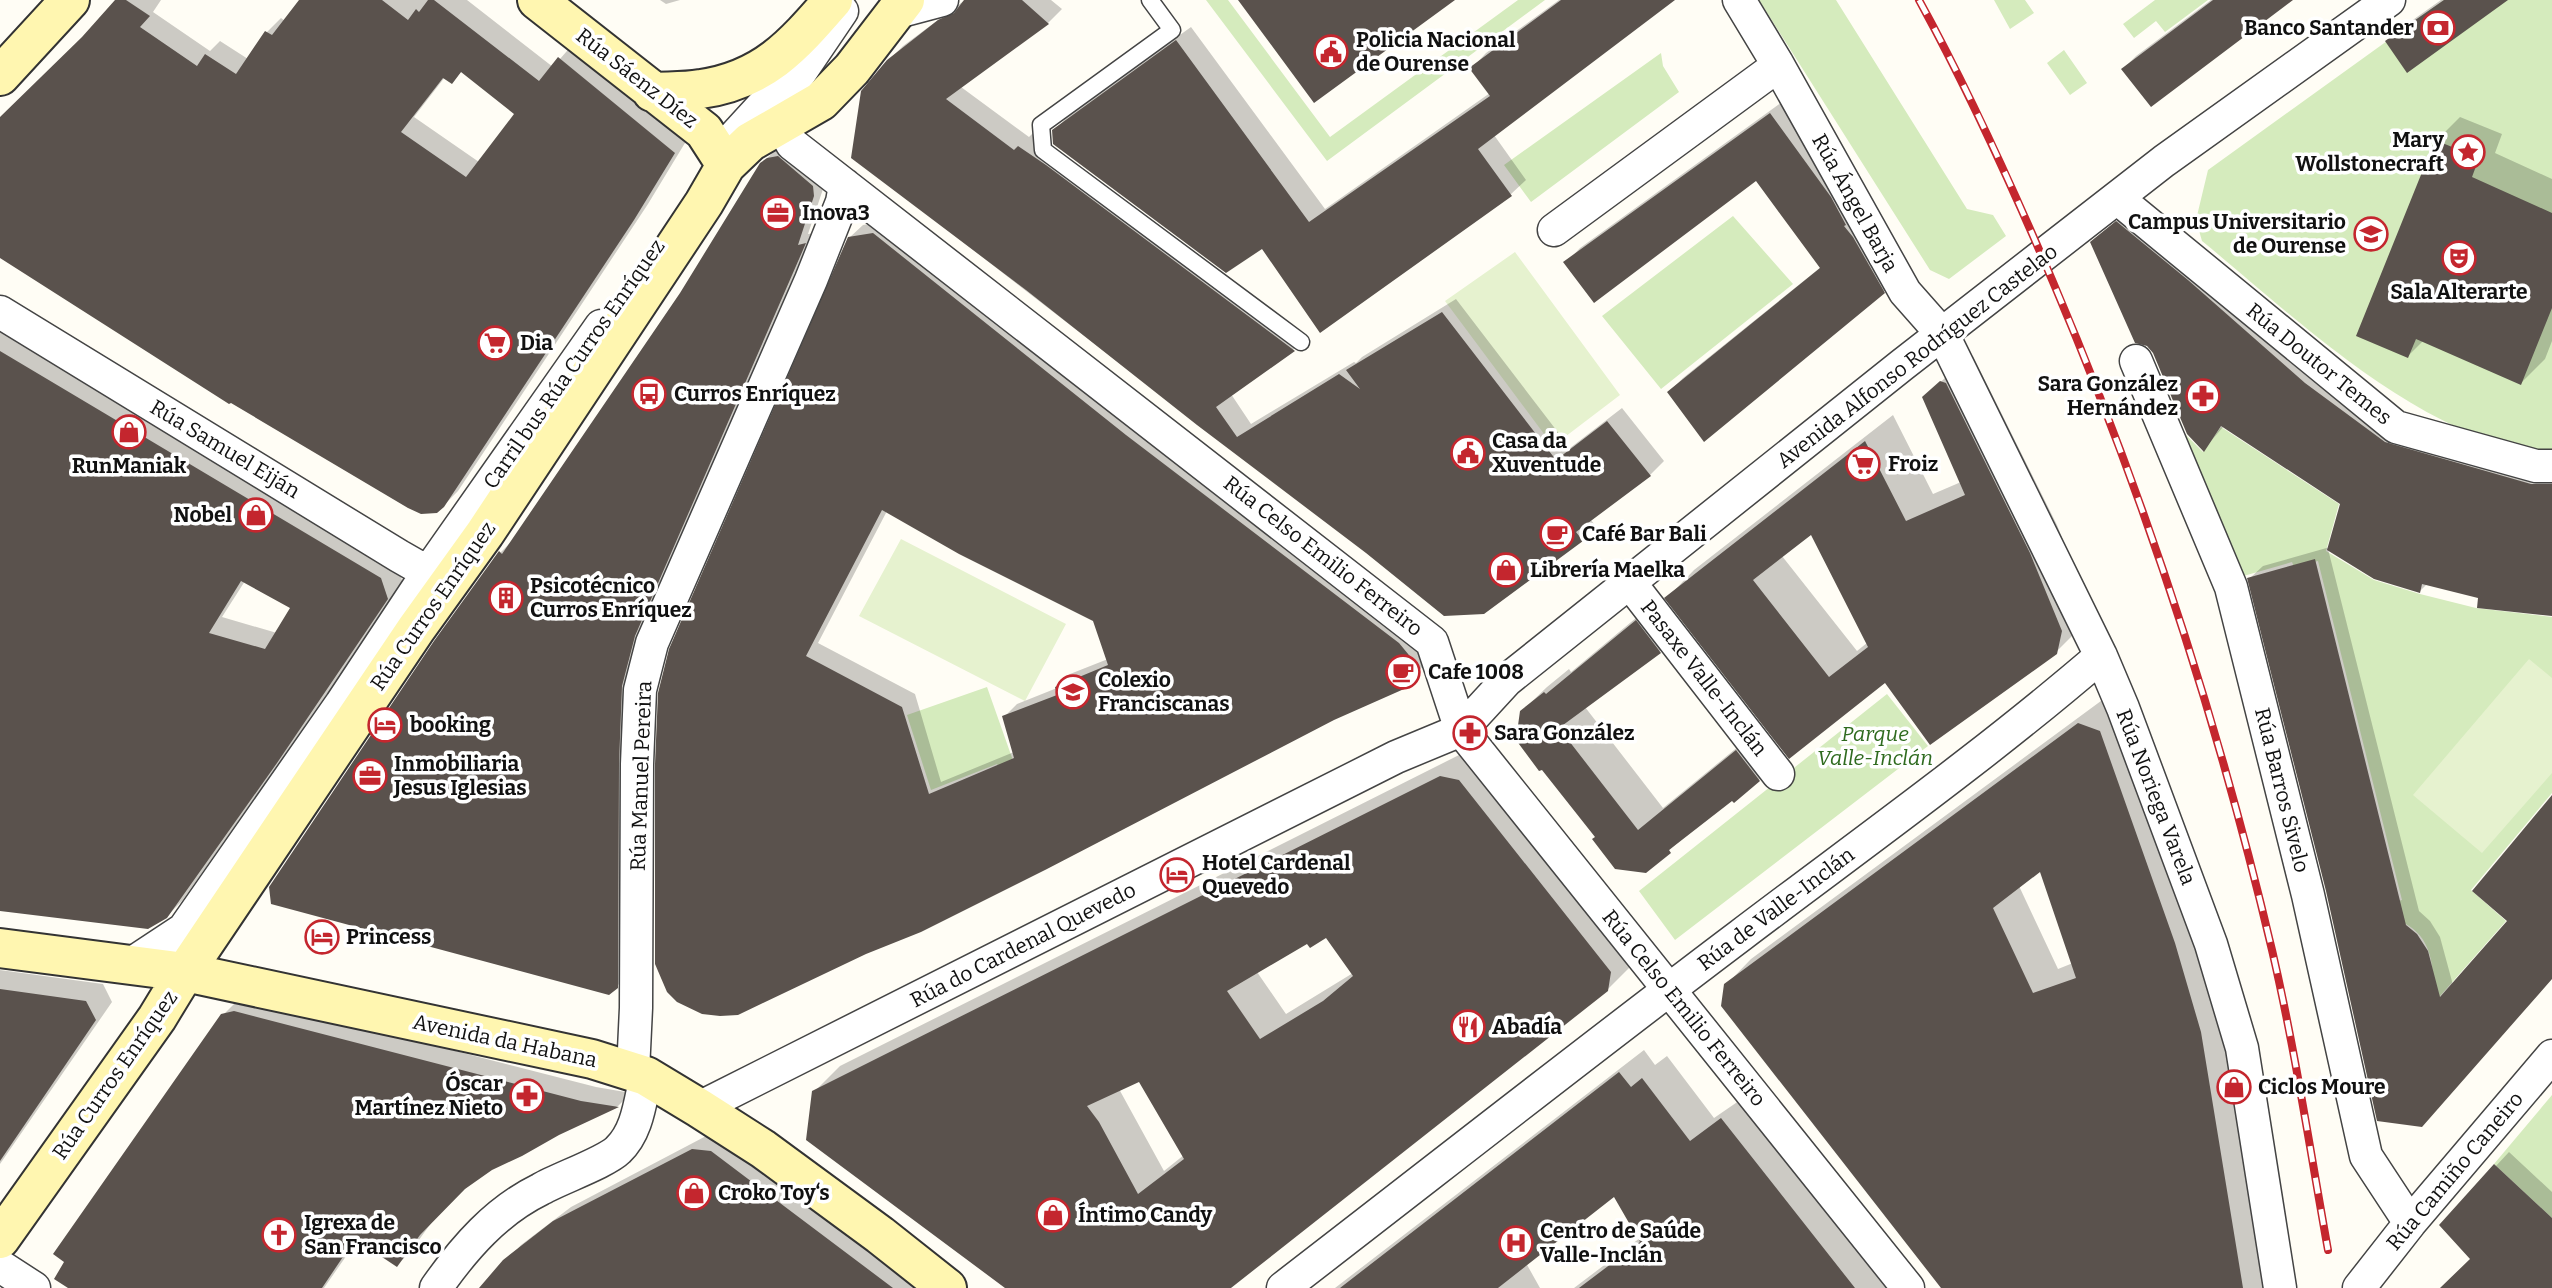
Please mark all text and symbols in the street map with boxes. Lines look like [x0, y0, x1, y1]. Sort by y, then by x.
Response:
bank icon: Banco Santander [2419, 9, 2457, 47]
place label: Banco Santander [2244, 15, 2414, 41]
street label: Rúa Sáenz Díez [571, 22, 703, 134]
place label: Policia Nacional de Ourense [1356, 27, 1516, 77]
public building icon: Policia Nacional de Ourense [1312, 33, 1350, 71]
place label: Mary Wollstonecraft [2295, 127, 2445, 177]
street label: Rúa Ángel Barja [1806, 129, 1904, 277]
place icon: Mary Wollstonecraft [2449, 133, 2487, 171]
office icon: Inova3 [759, 194, 797, 232]
place label: Inova3 [802, 200, 870, 226]
place label: Campus Universitario de Ourense [2128, 209, 2346, 259]
school or university icon: Campus Universitario de Ourense [2352, 215, 2390, 253]
street label: Carril bus Rúa Curros Enríquez [478, 234, 670, 494]
street label: Avenida Alfonso Rodríguez Castelao [1771, 238, 2063, 474]
theatre icon: Sala Alterarte [2440, 239, 2478, 277]
place label: Sala Alterarte [2390, 279, 2528, 305]
street label: Rúa Doutor Temes [2241, 297, 2397, 431]
supermarket icon: Dia [476, 324, 514, 362]
place label: Dia [520, 330, 553, 356]
place label: Sara González Hernández [2037, 371, 2178, 421]
bus stop icon: Curros Enríquez [630, 375, 668, 413]
pharmacy icon: Sara González Hernández [2184, 377, 2222, 415]
place label: Curros Enríquez [674, 381, 836, 407]
street label: Rúa Samuel Eiján [145, 394, 305, 504]
shop icon: RunManiak [110, 413, 148, 451]
place label: Casa da Xuventude [1492, 428, 1601, 478]
public building icon: Casa da Xuventude [1449, 434, 1487, 472]
supermarket icon: Froiz [1844, 445, 1882, 483]
place label: Froiz [1888, 451, 1938, 477]
place label: RunManiak [72, 453, 187, 479]
street label: Rúa Celso Emilio Ferreiro [1218, 470, 1428, 642]
shop icon: Nobel [237, 496, 275, 534]
place label: Nobel [173, 502, 232, 528]
cafe icon: Café Bar Bali [1538, 515, 1576, 553]
street label: Rúa Curros Enríquez [365, 516, 501, 696]
place label: Café Bar Bali [1582, 521, 1707, 547]
shop icon: Librería Maelka [1487, 551, 1525, 589]
place label: Librería Maelka [1530, 557, 1685, 583]
place label: Psicotécnico Curros Enríquez [530, 573, 692, 623]
building icon: Psicotécnico Curros Enríquez [487, 579, 525, 617]
street label: Pasaxe Valle-Inclán [1635, 595, 1773, 761]
cafe icon: Cafe 1008 [1384, 653, 1422, 691]
place label: Cafe 1008 [1428, 659, 1524, 685]
place label: Colexio Franciscanas [1098, 667, 1230, 717]
school or university icon: Colexio Franciscanas [1054, 673, 1092, 711]
street label: Rúa Manuel Pereira [625, 680, 657, 872]
street label: Rúa Noriega Varela [2110, 705, 2202, 889]
street label: Rúa Barros Sivelo [2249, 705, 2315, 875]
hotel icon: booking [366, 706, 404, 744]
place label: booking [410, 712, 491, 738]
pharmacy icon: Sara González [1451, 714, 1489, 752]
place label: Sara González [1494, 720, 1635, 746]
park label: Parque Valle-Inclán [1817, 721, 1933, 771]
place label: Inmobiliaria Jesus Iglesias [393, 751, 527, 801]
office icon: Inmobiliaria Jesus Iglesias [351, 757, 389, 795]
street label: Rúa de Valle-Inclán [1693, 842, 1859, 976]
place label: Hotel Cardenal Quevedo [1202, 850, 1351, 900]
hotel icon: Hotel Cardenal Quevedo [1158, 856, 1196, 894]
street label: Rúa do Cardenal Quevedo [906, 877, 1140, 1013]
street label: Rúa Celso Emilio Ferreiro [1597, 904, 1771, 1112]
hotel icon: Princess [303, 918, 341, 956]
place label: Princess [346, 924, 431, 950]
street label: Rúa Curros Enríquez [47, 985, 183, 1165]
restaurant icon: Abadía [1449, 1008, 1487, 1046]
street label: Avenida da Habana [411, 1009, 600, 1073]
place label: Abadía [1492, 1014, 1562, 1040]
shop icon: Ciclos Moure [2215, 1068, 2253, 1106]
place label: Óscar Martínez Nieto [354, 1070, 503, 1121]
place label: Ciclos Moure [2258, 1074, 2386, 1100]
pharmacy icon: Óscar Martínez Nieto [508, 1077, 546, 1115]
street label: Rúa Camiño Caneiro [2381, 1086, 2529, 1256]
shop icon: Croko Toy‘s [675, 1174, 713, 1212]
place label: Croko Toy‘s [718, 1180, 830, 1206]
shop icon: Íntimo Candy [1034, 1196, 1072, 1234]
place label: Íntimo Candy [1078, 1201, 1213, 1228]
place label: Igrexa de San Francisco [304, 1210, 442, 1260]
church icon: Igrexa de San Francisco [260, 1216, 298, 1254]
place label: Centro de Saúde Valle-Inclán [1540, 1218, 1701, 1268]
hospital icon: Centro de Saúde Valle-Inclán [1497, 1224, 1535, 1262]

